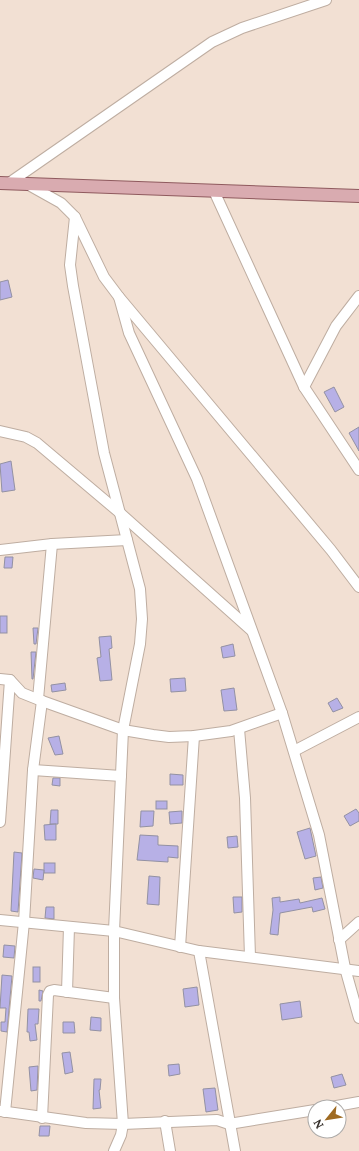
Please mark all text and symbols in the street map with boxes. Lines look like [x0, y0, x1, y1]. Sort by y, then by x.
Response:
north arrow [307, 1099, 347, 1139]
text: N [310, 1116, 327, 1131]

